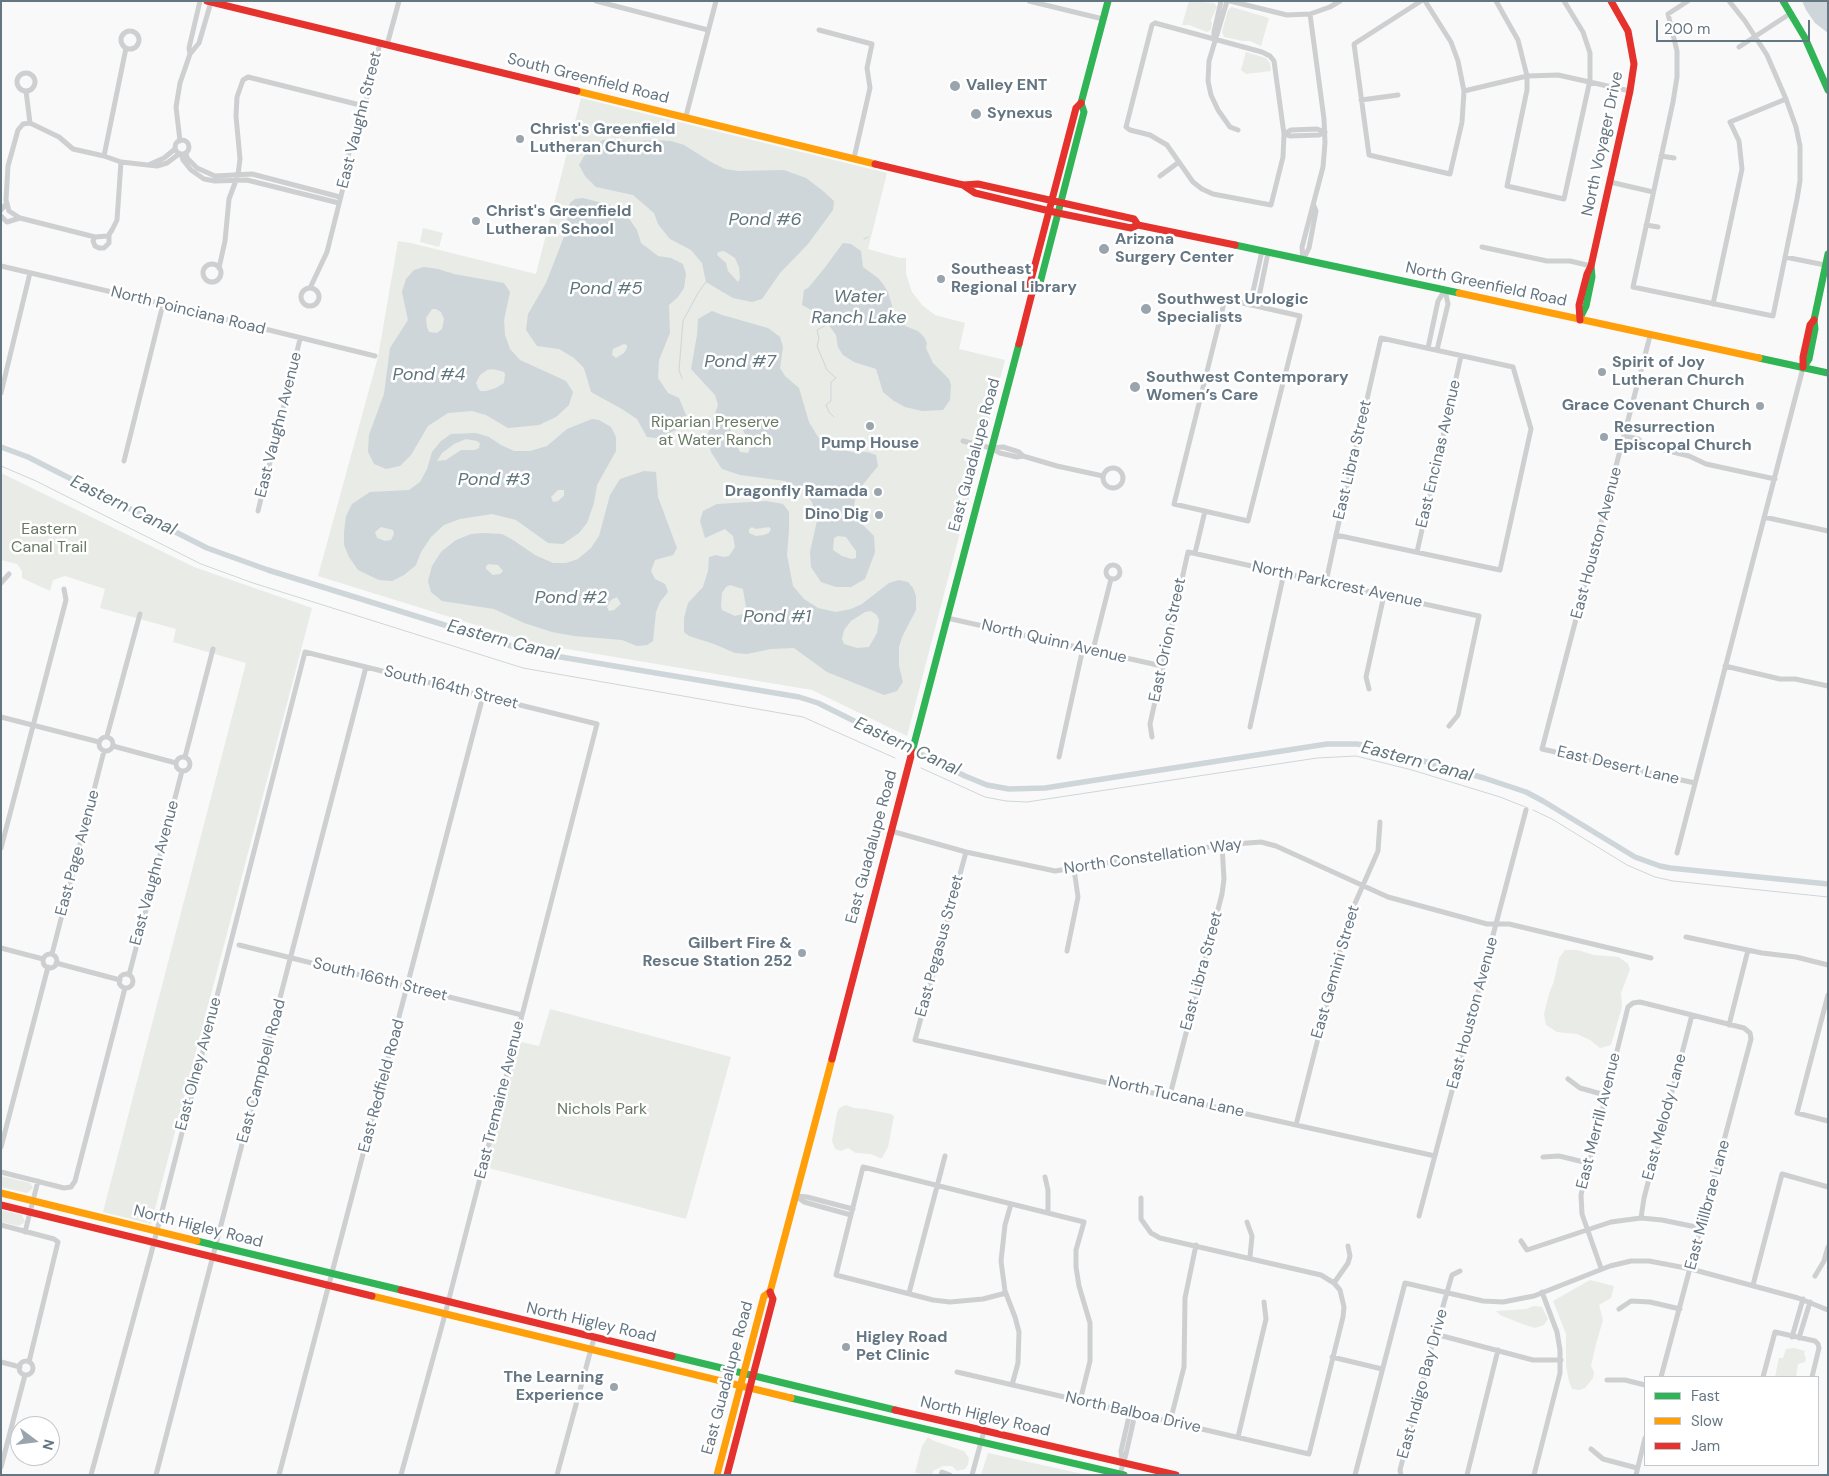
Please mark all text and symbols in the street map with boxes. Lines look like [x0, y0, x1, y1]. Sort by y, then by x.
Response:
scale bar [1659, 10, 1813, 42]
text: 200 m [1664, 19, 1710, 39]
street label: East Vaughn Street [334, 49, 386, 191]
street label: South Greenfield Road [505, 50, 671, 108]
street label: North Voyager Drive [1578, 70, 1628, 218]
place label: Valley ENT [966, 76, 1047, 96]
marker: Valley ENT [948, 79, 962, 93]
place label: Synexus [987, 104, 1053, 124]
marker: Synexus [969, 107, 983, 121]
place label: Christ's Greenfield Lutheran Church [530, 120, 675, 158]
marker: Christ's Greenfield Lutheran Church [514, 133, 526, 145]
place label: Christ's Greenfield Lutheran School [486, 202, 631, 240]
water label: Pond #6 [728, 209, 802, 231]
marker: Christ's Greenfield Lutheran School [470, 215, 482, 227]
place label: Arizona Surgery Center [1115, 230, 1234, 268]
marker: Arizona Surgery Center [1097, 242, 1111, 256]
street label: North Greenfield Road [1404, 259, 1568, 311]
place label: Southeast Regional Library [951, 260, 1077, 298]
marker: Southeast Regional Library [935, 273, 947, 285]
water label: Pond #5 [569, 278, 643, 300]
street label: North Poinciana Road [109, 282, 267, 340]
water label: Water Ranch Lake [811, 286, 907, 328]
place label: Southwest Urologic Specialists [1157, 290, 1309, 328]
marker: Southwest Urologic Specialists [1139, 302, 1153, 316]
street label: East Vaughn Avenue [252, 350, 306, 500]
water label: Pond #7 [704, 351, 776, 373]
place label: Spirit of Joy Lutheran Church [1612, 353, 1744, 391]
water label: Pond #4 [393, 364, 465, 386]
marker: Spirit of Joy Lutheran Church [1596, 366, 1608, 378]
place label: Southwest Contemporary Women’s Care [1146, 368, 1349, 406]
street label: East Guadalupe Road [945, 376, 1005, 534]
street label: East Encinas Avenue [1413, 378, 1465, 530]
marker: Southwest Contemporary Women’s Care [1128, 380, 1142, 394]
place label: Grace Covenant Church [1562, 396, 1750, 416]
street label: East Libra Street [1330, 398, 1376, 522]
marker: Grace Covenant Church [1754, 400, 1766, 412]
park label: Riparian Preserve at Water Ranch [651, 413, 779, 451]
place label: Resurrection Episcopal Church [1614, 418, 1752, 456]
marker: Pump House [864, 420, 876, 432]
marker: Resurrection Episcopal Church [1598, 431, 1610, 443]
place label: Pump House [821, 434, 919, 454]
street label: East Houston Avenue [1567, 465, 1627, 621]
water label: Pond #3 [458, 469, 530, 491]
water label: Eastern Canal [67, 471, 179, 541]
place label: Dragonfly Ramada [725, 482, 868, 502]
marker: Dragonfly Ramada [872, 486, 884, 498]
place label: Dino Dig [805, 505, 869, 525]
marker: Dino Dig [873, 509, 885, 521]
park label: Eastern Canal Trail [11, 520, 87, 558]
street label: North Parkcrest Avenue [1250, 558, 1424, 612]
street label: East Orion Street [1145, 576, 1191, 704]
water label: Pond #2 [535, 587, 607, 609]
water label: Pond #1 [743, 606, 811, 628]
water label: Eastern Canal [445, 616, 561, 666]
street label: North Quinn Avenue [979, 616, 1129, 668]
street label: South 164th Street [382, 662, 520, 714]
water label: Eastern Canal [850, 713, 964, 781]
water label: Eastern Canal [1359, 737, 1475, 787]
street label: East Desert Lane [1555, 743, 1681, 789]
street label: East Guadalupe Road [842, 768, 902, 926]
street label: East Page Avenue [52, 788, 104, 918]
street label: East Vaughn Avenue [126, 798, 184, 948]
street label: North Constellation Way [1063, 835, 1243, 879]
street label: East Pegasus Street [912, 873, 968, 1019]
street label: East Gemini Street [1308, 903, 1364, 1041]
street label: East Libra Street [1177, 909, 1227, 1033]
place label: Gilbert Fire & Rescue Station 252 [642, 934, 792, 972]
street label: East Houston Avenue [1443, 935, 1503, 1091]
marker: Gilbert Fire & Rescue Station 252 [796, 947, 808, 959]
street label: South 166th Street [311, 954, 449, 1006]
street label: East Olney Avenue [172, 995, 226, 1133]
street label: East Campbell Road [234, 997, 290, 1145]
street label: East Redfield Road [355, 1017, 409, 1155]
street label: East Tremaine Avenue [471, 1019, 529, 1181]
street label: East Merrill Avenue [1573, 1051, 1625, 1191]
street label: East Melody Lane [1639, 1052, 1691, 1182]
street label: North Tucana Lane [1106, 1072, 1246, 1122]
park label: Nichols Park [557, 1100, 647, 1120]
street label: East Millbrae Lane [1681, 1138, 1735, 1272]
street label: North Higley Road [131, 1202, 265, 1252]
street label: North Higley Road [524, 1299, 658, 1347]
street label: East Guadalupe Road [698, 1299, 758, 1457]
street label: East Indigo Bay Drive [1394, 1307, 1452, 1461]
place label: Higley Road Pet Clinic [856, 1328, 948, 1366]
marker: Higley Road Pet Clinic [840, 1341, 852, 1353]
place label: The Learning Experience [503, 1368, 604, 1406]
legend [1644, 1376, 1819, 1466]
marker: The Learning Experience [608, 1381, 620, 1393]
text: Fast [1691, 1386, 1720, 1406]
street label: North Balboa Drive [1063, 1388, 1203, 1438]
street label: North Higley Road [918, 1393, 1052, 1441]
text: Slow [1691, 1411, 1723, 1431]
north arrow [10, 1416, 60, 1466]
text: Jam [1691, 1436, 1720, 1456]
text: N [39, 1437, 59, 1452]

